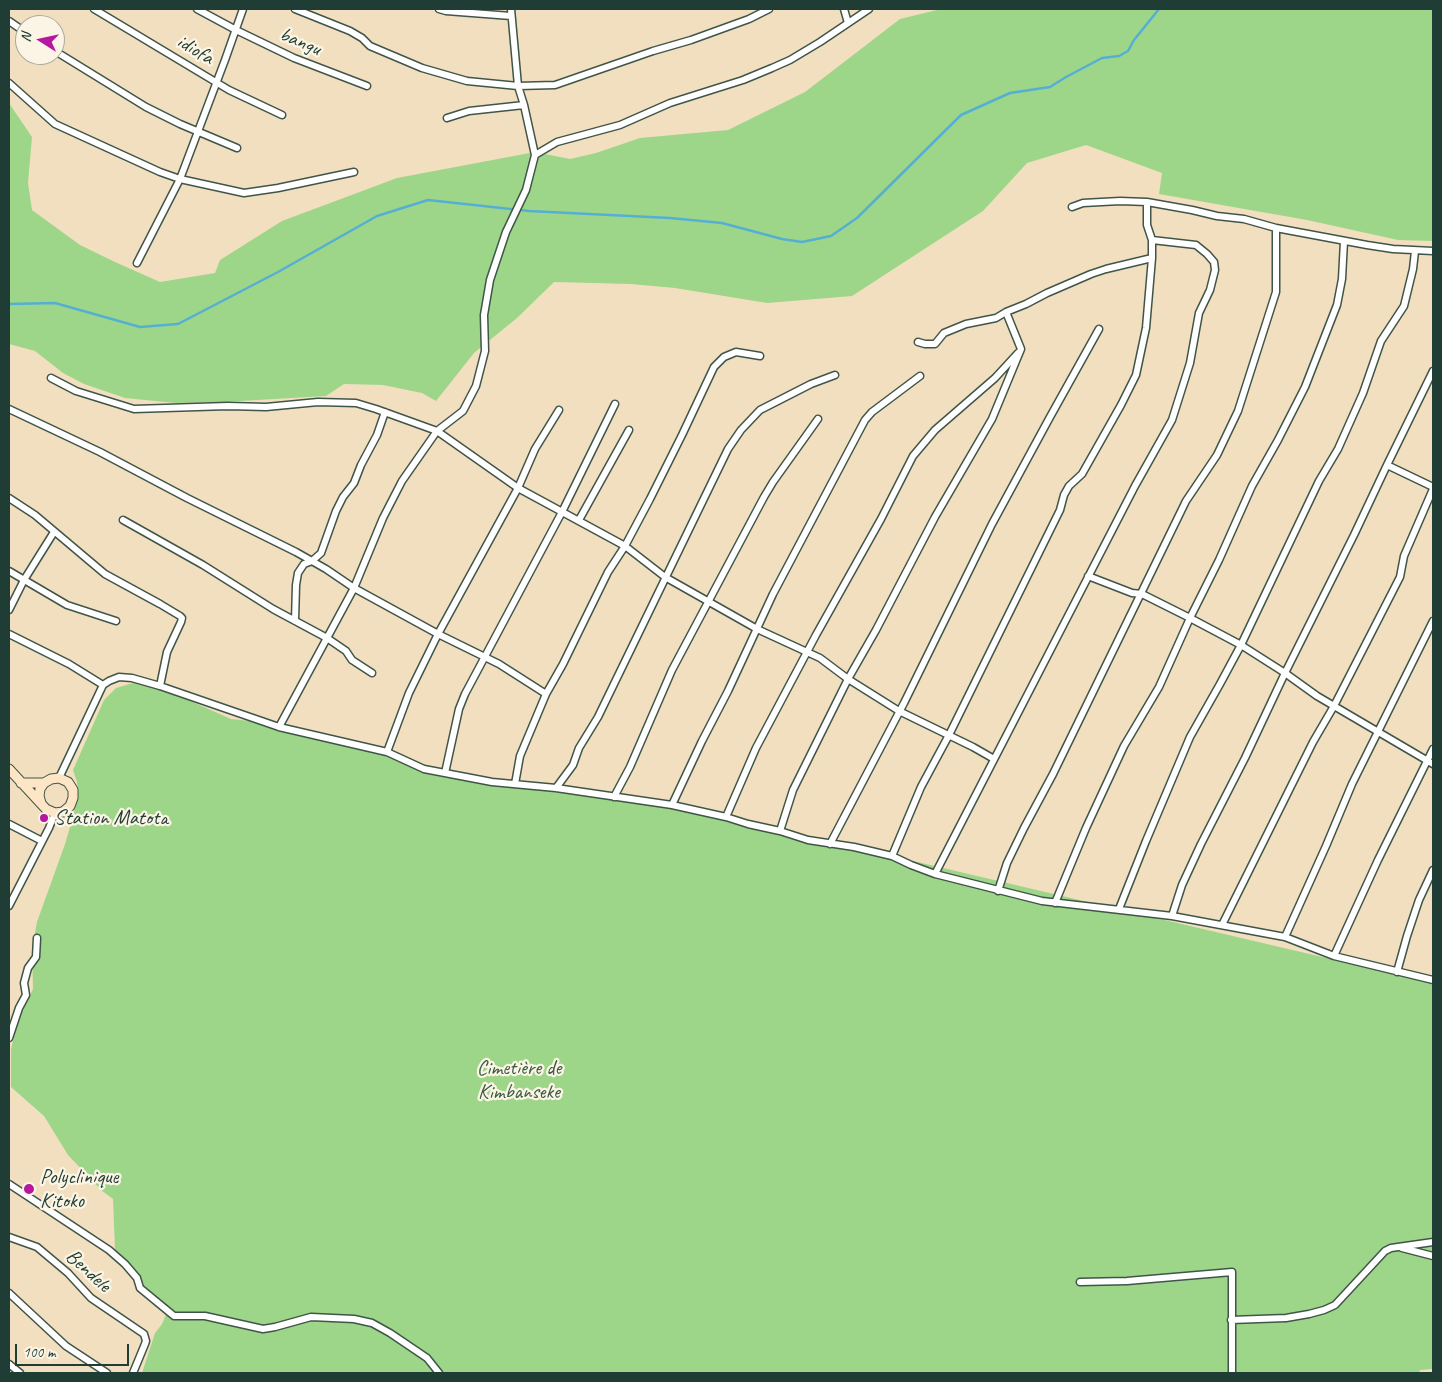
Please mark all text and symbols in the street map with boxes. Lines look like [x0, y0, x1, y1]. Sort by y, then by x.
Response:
north arrow [15, 15, 65, 65]
street label: bangu [275, 22, 325, 62]
street label: idiofa [172, 29, 218, 71]
text: N [17, 32, 35, 43]
place label: Station Matota [54, 805, 168, 831]
marker: Station Matota [38, 812, 50, 824]
park label: Cimetière de Kimbanseke [477, 1055, 561, 1105]
place label: Polyclinique Kitoko [40, 1164, 118, 1214]
marker: Polyclinique Kitoko [22, 1182, 36, 1196]
street label: Bendele [60, 1244, 116, 1298]
scale bar [18, 1334, 131, 1366]
text: 100 m [23, 1343, 55, 1362]

